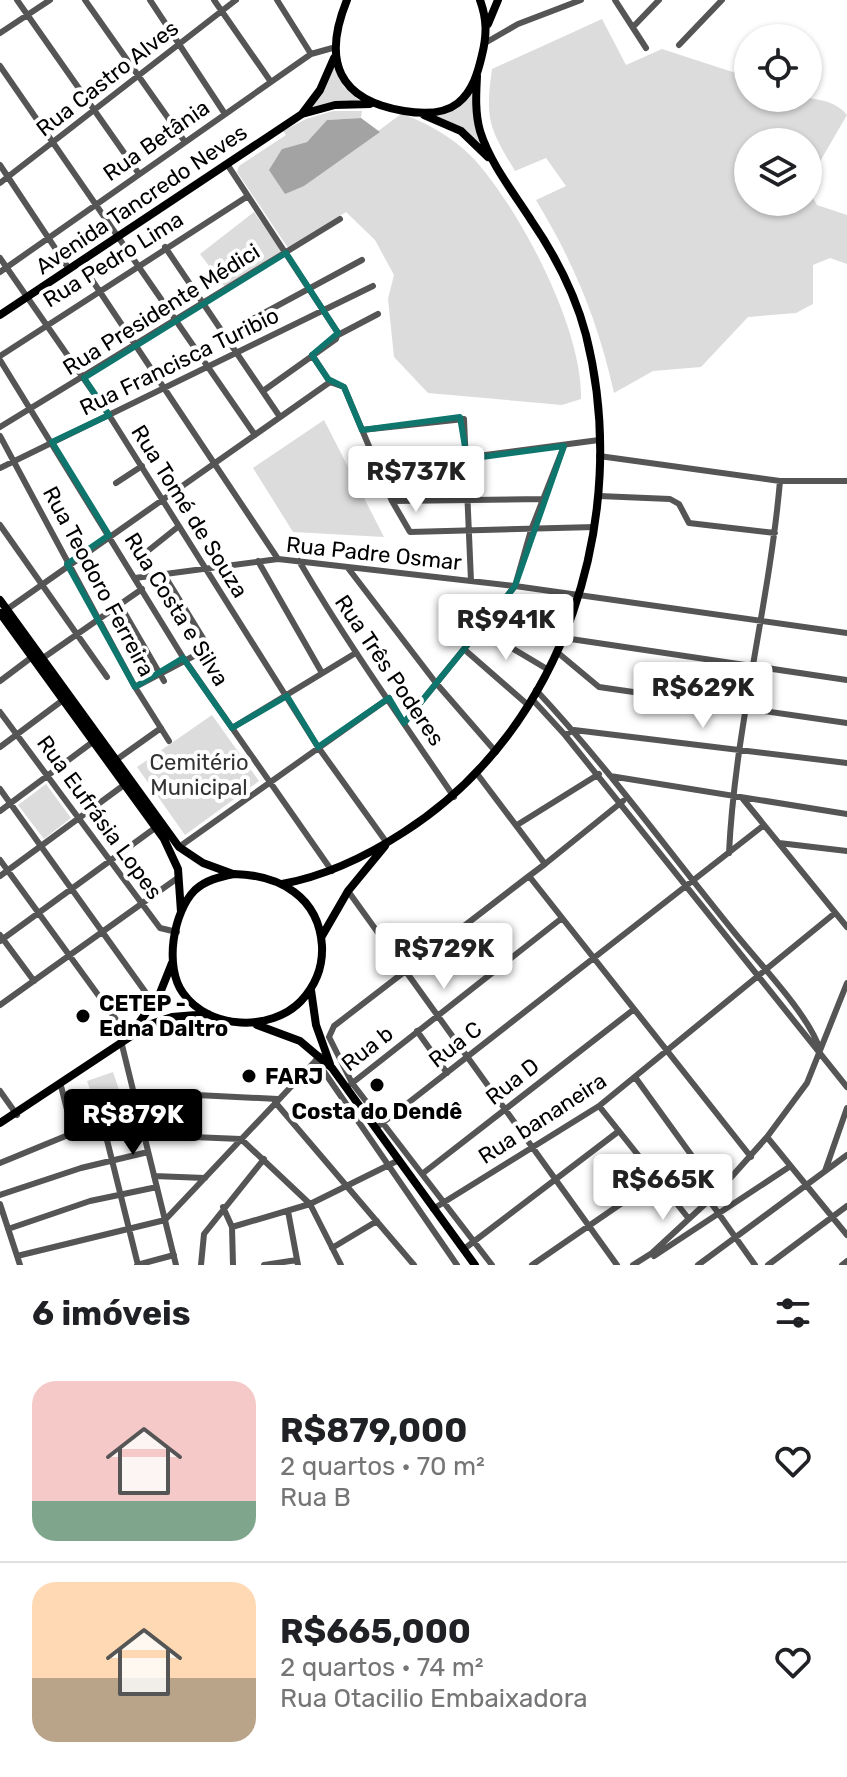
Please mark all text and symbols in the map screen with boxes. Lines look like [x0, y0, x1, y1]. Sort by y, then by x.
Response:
street label: Rua Castro Alves [31, 15, 184, 142]
map controls [734, 24, 822, 216]
button: locate [734, 24, 822, 112]
street label: Rua Betânia [98, 94, 215, 187]
street label: Avenida Tancredo Neves [30, 119, 252, 280]
button: layers [734, 128, 822, 216]
street label: Rua Pedro Lima [38, 206, 188, 313]
street label: Rua Presidente Médici [58, 238, 265, 381]
street label: Rua Francisca Turibio [75, 301, 283, 421]
street label: Rua Tomé de Souza [125, 420, 254, 603]
pin: R$737K [351, 446, 481, 514]
text: R$737K [366, 456, 466, 487]
street label: Rua Teodoro Ferreira [37, 482, 160, 681]
street label: Rua Costa e Silva [119, 528, 235, 691]
street label: Rua Padre Osmar [285, 531, 464, 576]
street label: Rua Três Poderes [329, 590, 450, 751]
pin: R$941K [441, 594, 571, 662]
text: R$941K [456, 604, 556, 635]
pin: R$629K [638, 662, 768, 730]
text: R$629K [651, 672, 755, 703]
street label: Rua Eufrásia Lopes [31, 730, 168, 904]
park label: Cemitério Municipal [149, 749, 249, 801]
pin: R$729K [379, 923, 509, 991]
text: R$729K [393, 933, 495, 964]
place label: CETEP - Edna DaItro [99, 990, 228, 1042]
marker: CETEP - Edna DaItro [74, 1007, 92, 1025]
street label: Rua C [423, 1015, 487, 1073]
street label: Rua b [336, 1020, 399, 1077]
street label: Rua D [480, 1052, 544, 1111]
place label: FARJ [265, 1063, 323, 1090]
marker: FARJ [240, 1067, 258, 1085]
street label: Rua bananeira [473, 1067, 611, 1170]
marker: Costa do Dendê [368, 1076, 386, 1094]
pin: R$879K [68, 1089, 198, 1157]
place label: Costa do Dendê [292, 1098, 462, 1125]
text: R$879K [82, 1099, 184, 1130]
pin: R$665K [598, 1154, 728, 1222]
text: R$665K [611, 1164, 715, 1195]
icon: filters [771, 1291, 815, 1335]
text: 6 imóveis [32, 1293, 191, 1334]
text: R$879,000 [280, 1410, 467, 1451]
icon: home [96, 1413, 192, 1509]
icon: heart [771, 1439, 815, 1483]
text: 2 quartos · 70 m² [280, 1451, 485, 1482]
text: Rua B [280, 1482, 351, 1513]
text: R$665,000 [280, 1611, 471, 1652]
icon: home [96, 1614, 192, 1710]
icon: heart [771, 1640, 815, 1684]
text: 2 quartos · 74 m² [280, 1652, 484, 1683]
text: Rua Otacilio Embaixadora [280, 1683, 588, 1714]

